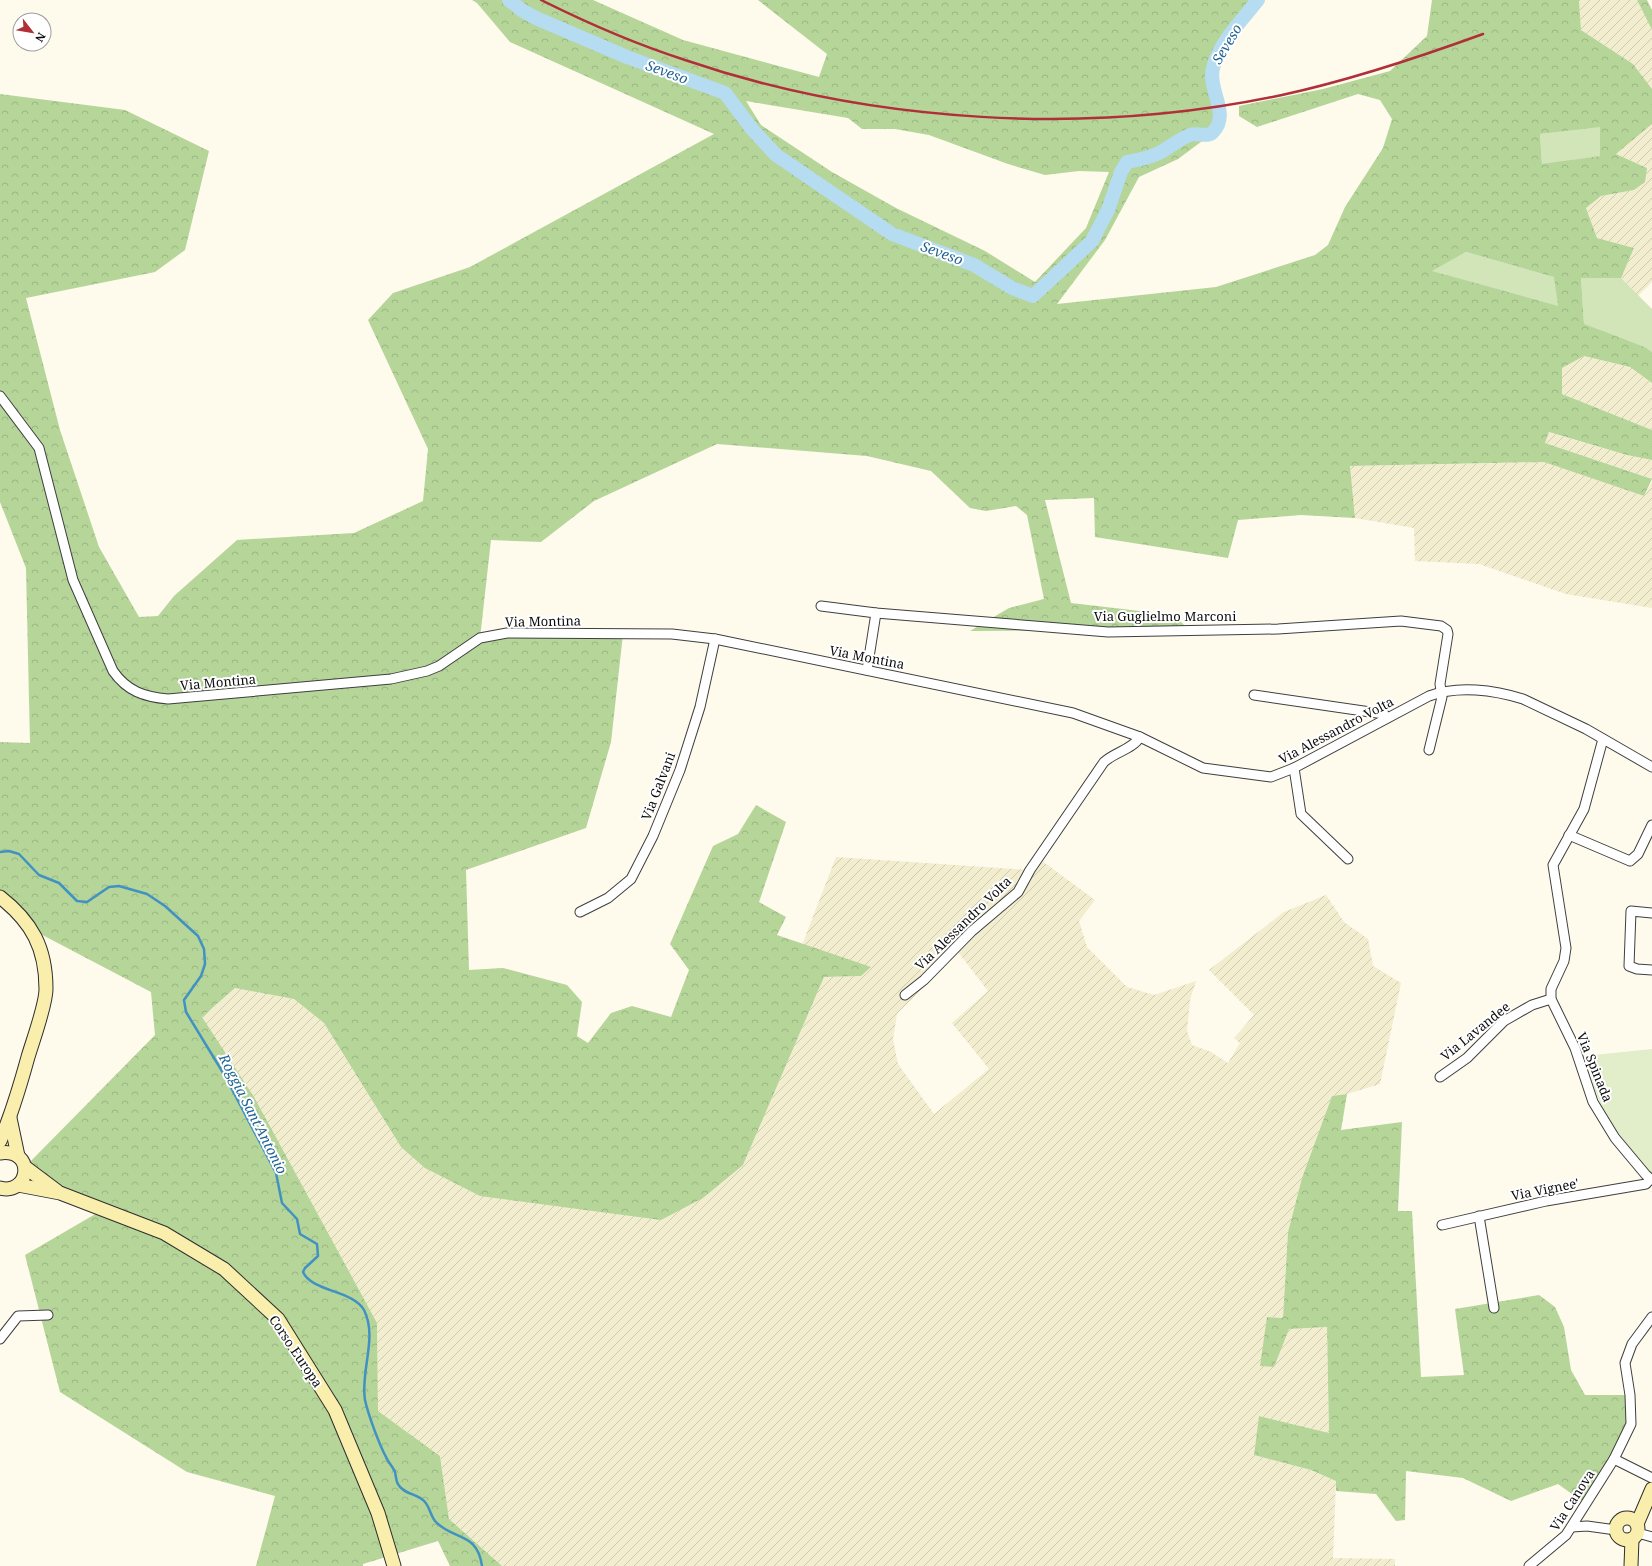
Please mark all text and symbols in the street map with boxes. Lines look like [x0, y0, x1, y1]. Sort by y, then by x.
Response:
north arrow [12, 12, 52, 52]
water label: Seveso [1207, 20, 1246, 67]
text: N [32, 30, 50, 45]
water label: Seveso [643, 55, 691, 88]
water label: Seveso [918, 236, 966, 269]
street label: Via Guglielmo Marconi [1094, 607, 1236, 625]
street label: Via Montina [505, 611, 581, 631]
street label: Via Montina [828, 641, 906, 673]
street label: Via Montina [179, 670, 257, 694]
street label: Via Alessandro Volta [1275, 692, 1397, 768]
street label: Via Galvani [637, 749, 679, 823]
street label: Via Alessandro Volta [911, 872, 1015, 974]
street label: Via Lavandee [1437, 997, 1513, 1064]
street label: Via Spinada [1573, 1029, 1617, 1105]
water label: Roggia Sant'Antonio [215, 1050, 292, 1177]
street label: Via Vignee' [1510, 1174, 1581, 1204]
street label: Corso Europa [265, 1311, 327, 1391]
street label: Via Canova [1545, 1466, 1599, 1534]

